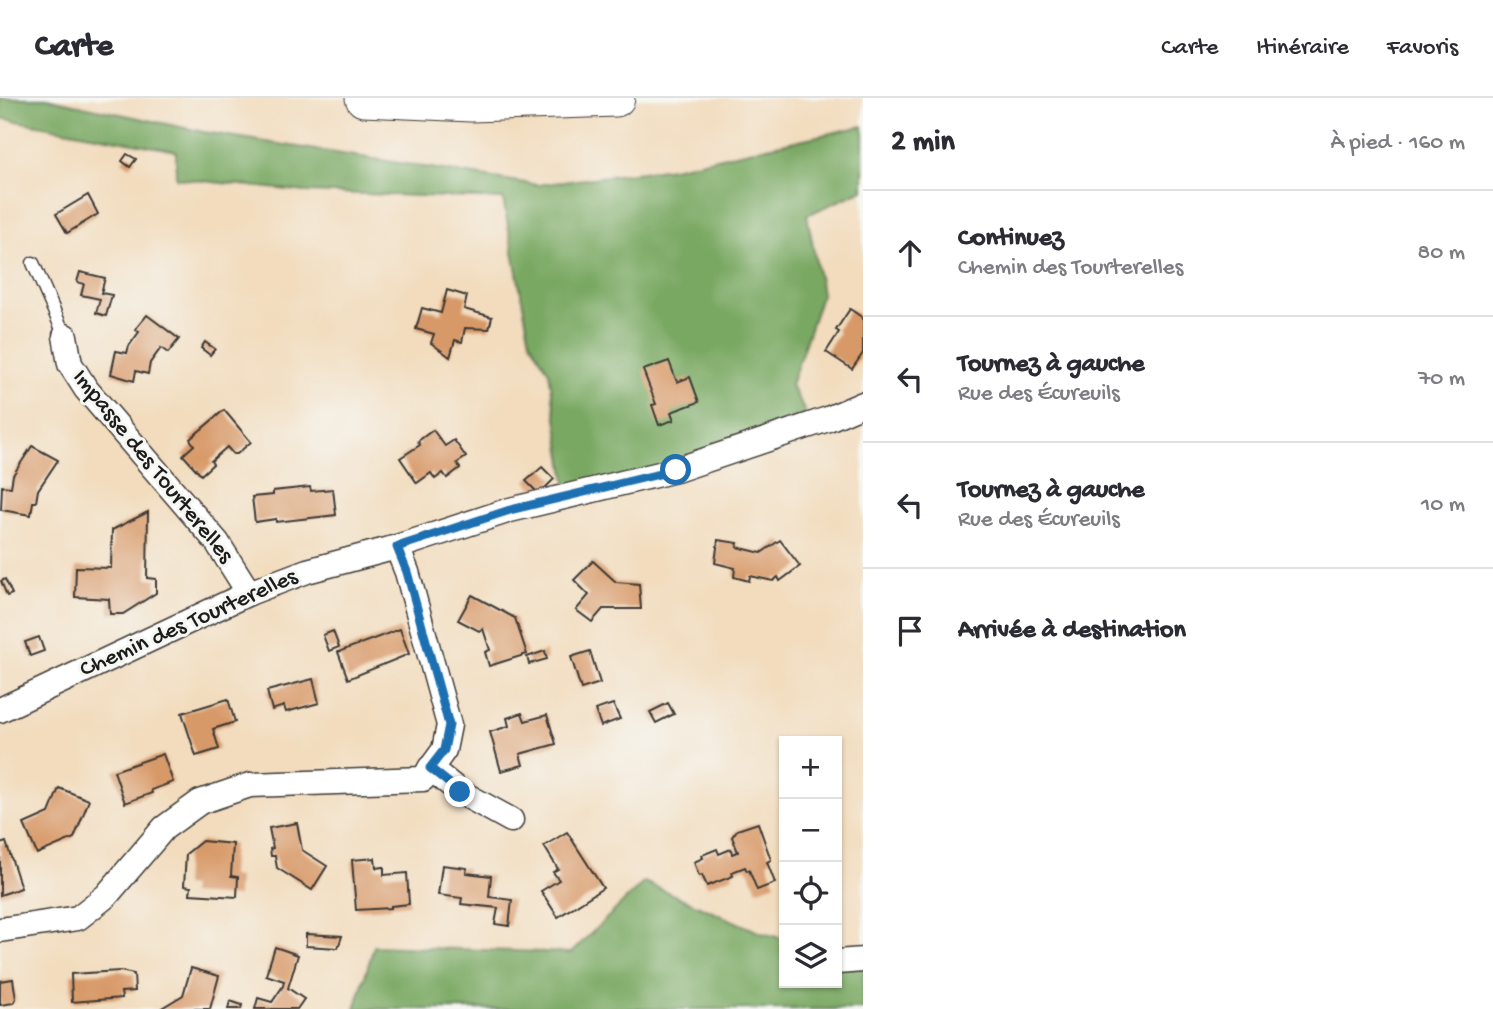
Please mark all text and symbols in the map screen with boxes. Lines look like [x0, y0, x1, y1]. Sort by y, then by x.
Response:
text: Carte [35, 29, 113, 67]
text: Carte [1161, 34, 1218, 63]
text: Itinéraire [1256, 34, 1349, 63]
text: Favoris [1387, 34, 1458, 63]
text: 2 min [891, 126, 955, 161]
text: À pied · 160 m [1330, 130, 1465, 157]
text: Continuez [958, 224, 1064, 255]
icon: ahead [891, 234, 929, 272]
text: 80 m [1418, 240, 1465, 267]
text: Chemin des Tourterelles [958, 255, 1183, 282]
text: Tournez à gauche [958, 350, 1145, 381]
icon: left [891, 360, 929, 398]
street label: Impasse des Tourterelles [65, 364, 240, 571]
text: 70 m [1418, 366, 1465, 393]
text: Rue des Écureuils [958, 381, 1120, 408]
route start [660, 454, 691, 485]
text: Tournez à gauche [958, 476, 1145, 507]
icon: left [891, 486, 929, 524]
text: 10 m [1421, 492, 1465, 519]
text: Rue des Écureuils [958, 507, 1120, 534]
street label: Chemin des Tourterelles [76, 563, 303, 685]
icon: arrive [891, 612, 929, 650]
text: Arrivée à destination [958, 616, 1186, 647]
map controls [779, 736, 842, 988]
button: + [779, 736, 842, 799]
route end [444, 776, 475, 807]
button: − [779, 799, 842, 862]
button: locate [779, 862, 842, 925]
button: layers [779, 925, 842, 988]

